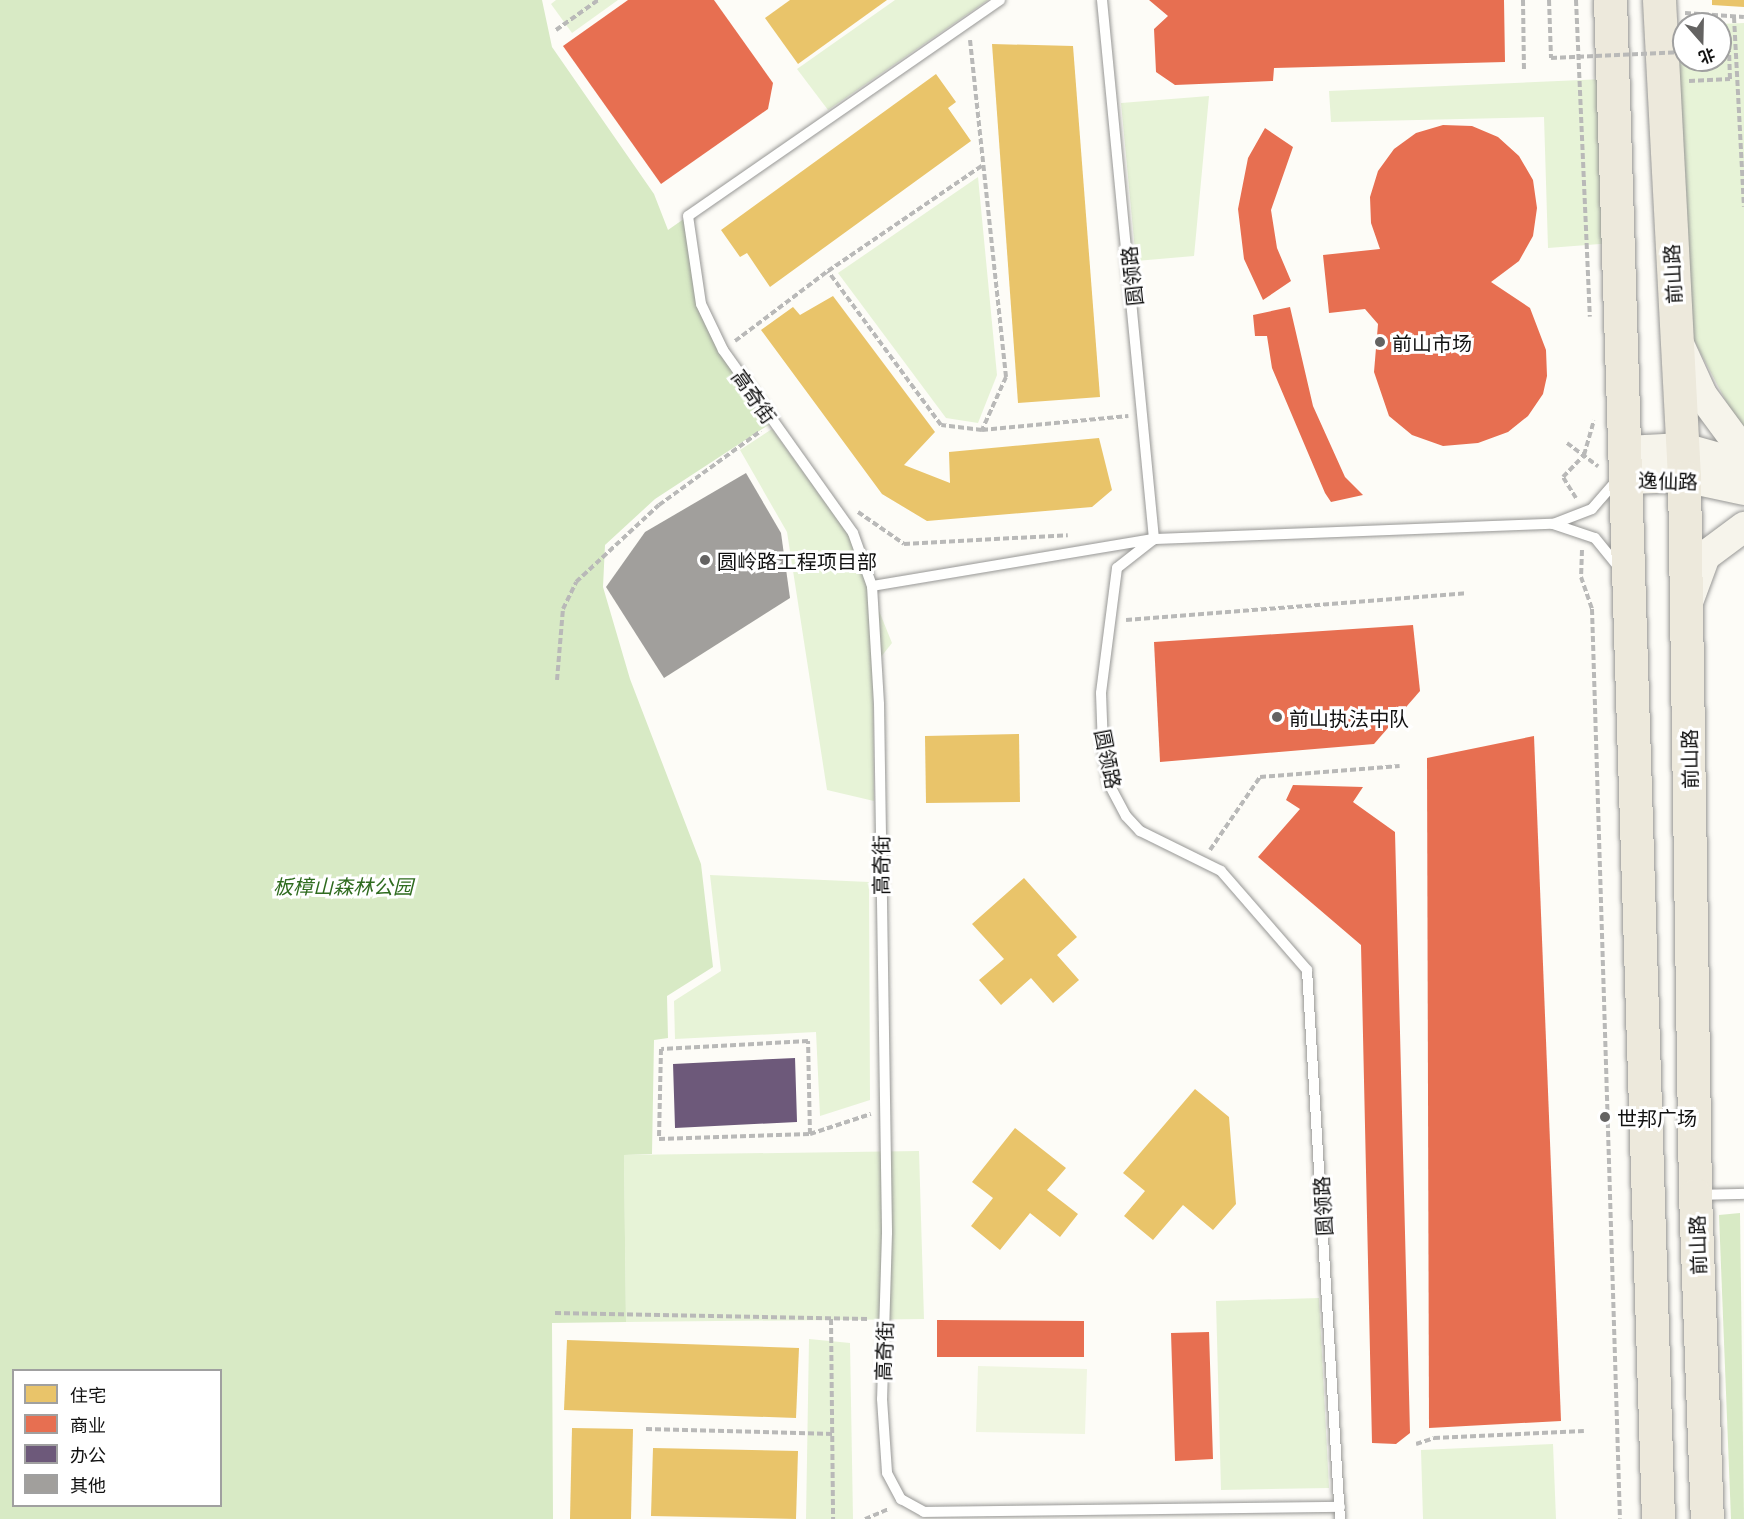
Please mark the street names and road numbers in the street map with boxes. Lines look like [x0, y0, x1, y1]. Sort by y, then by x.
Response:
street label: 前山路 [1658, 243, 1686, 305]
street label: 圆领路 [1116, 245, 1146, 307]
street label: 高奇街 [728, 365, 782, 427]
street label: 逸仙路 [1638, 467, 1698, 493]
street label: 圆领路 [1091, 727, 1127, 791]
street label: 前山路 [1676, 729, 1702, 789]
street label: 高奇街 [868, 835, 892, 895]
street label: 圆领路 [1308, 1175, 1336, 1237]
street label: 前山路 [1684, 1215, 1710, 1275]
street label: 高奇街 [870, 1321, 896, 1381]

